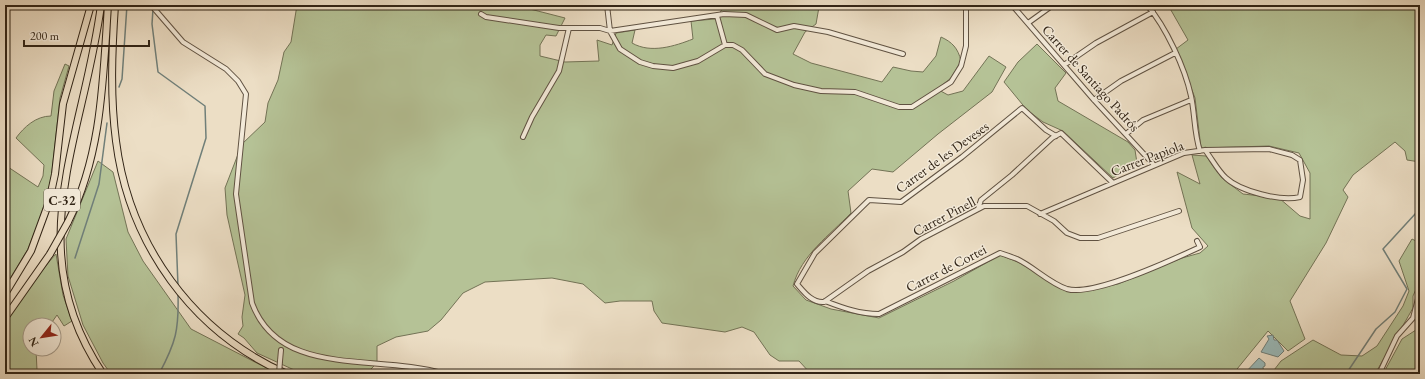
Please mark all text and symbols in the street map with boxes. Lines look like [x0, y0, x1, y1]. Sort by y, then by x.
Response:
street label: Carrer de Santiago Padrós [1038, 21, 1144, 136]
scale bar [24, 22, 149, 48]
text: 200 m [30, 28, 60, 44]
street label: Carrer de les Deveses [892, 117, 993, 197]
street label: Carrer Papiola [1108, 136, 1186, 180]
road number: C-32 [44, 189, 80, 211]
street label: Carrer Pinell [910, 192, 979, 240]
street label: Carrer de Cortei [903, 240, 990, 296]
north arrow [22, 317, 62, 357]
text: N [25, 335, 42, 349]

